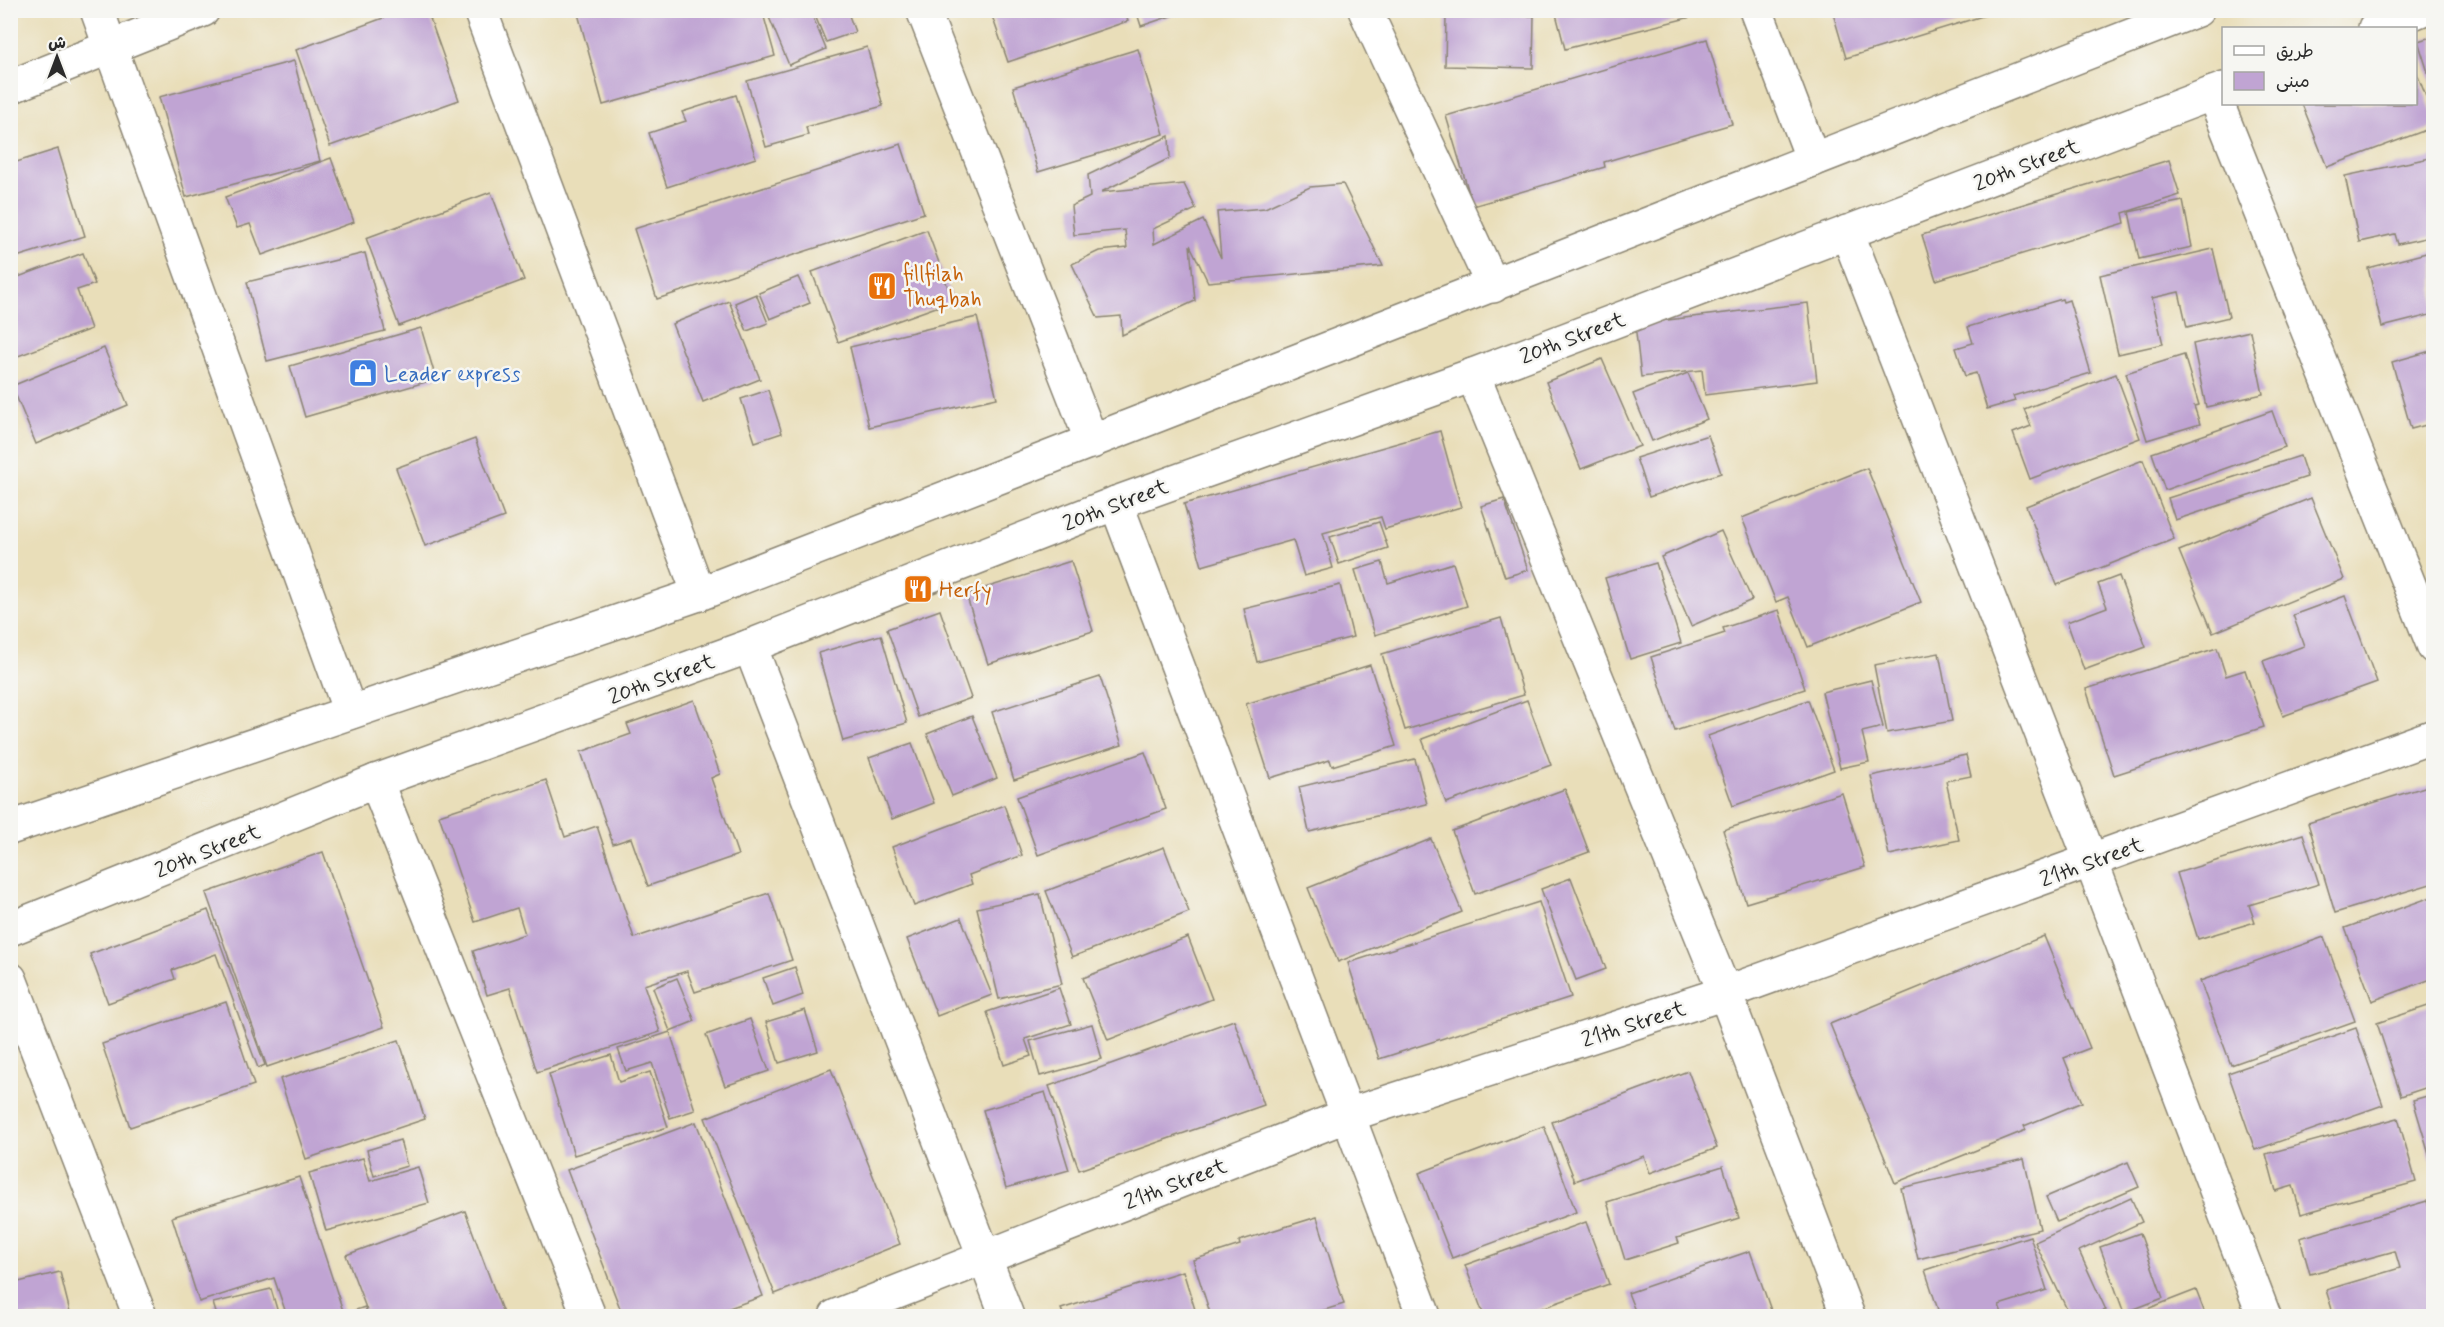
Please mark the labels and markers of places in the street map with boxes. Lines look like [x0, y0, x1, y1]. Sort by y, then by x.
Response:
place label: fillfilah Thuqbah [903, 261, 982, 314]
restaurant icon: fillfilah Thuqbah [866, 270, 898, 302]
shop icon: Leader express [347, 357, 379, 389]
place label: Leader express [384, 361, 521, 389]
restaurant icon: Herfy [902, 573, 934, 605]
place label: Herfy [939, 577, 992, 605]

